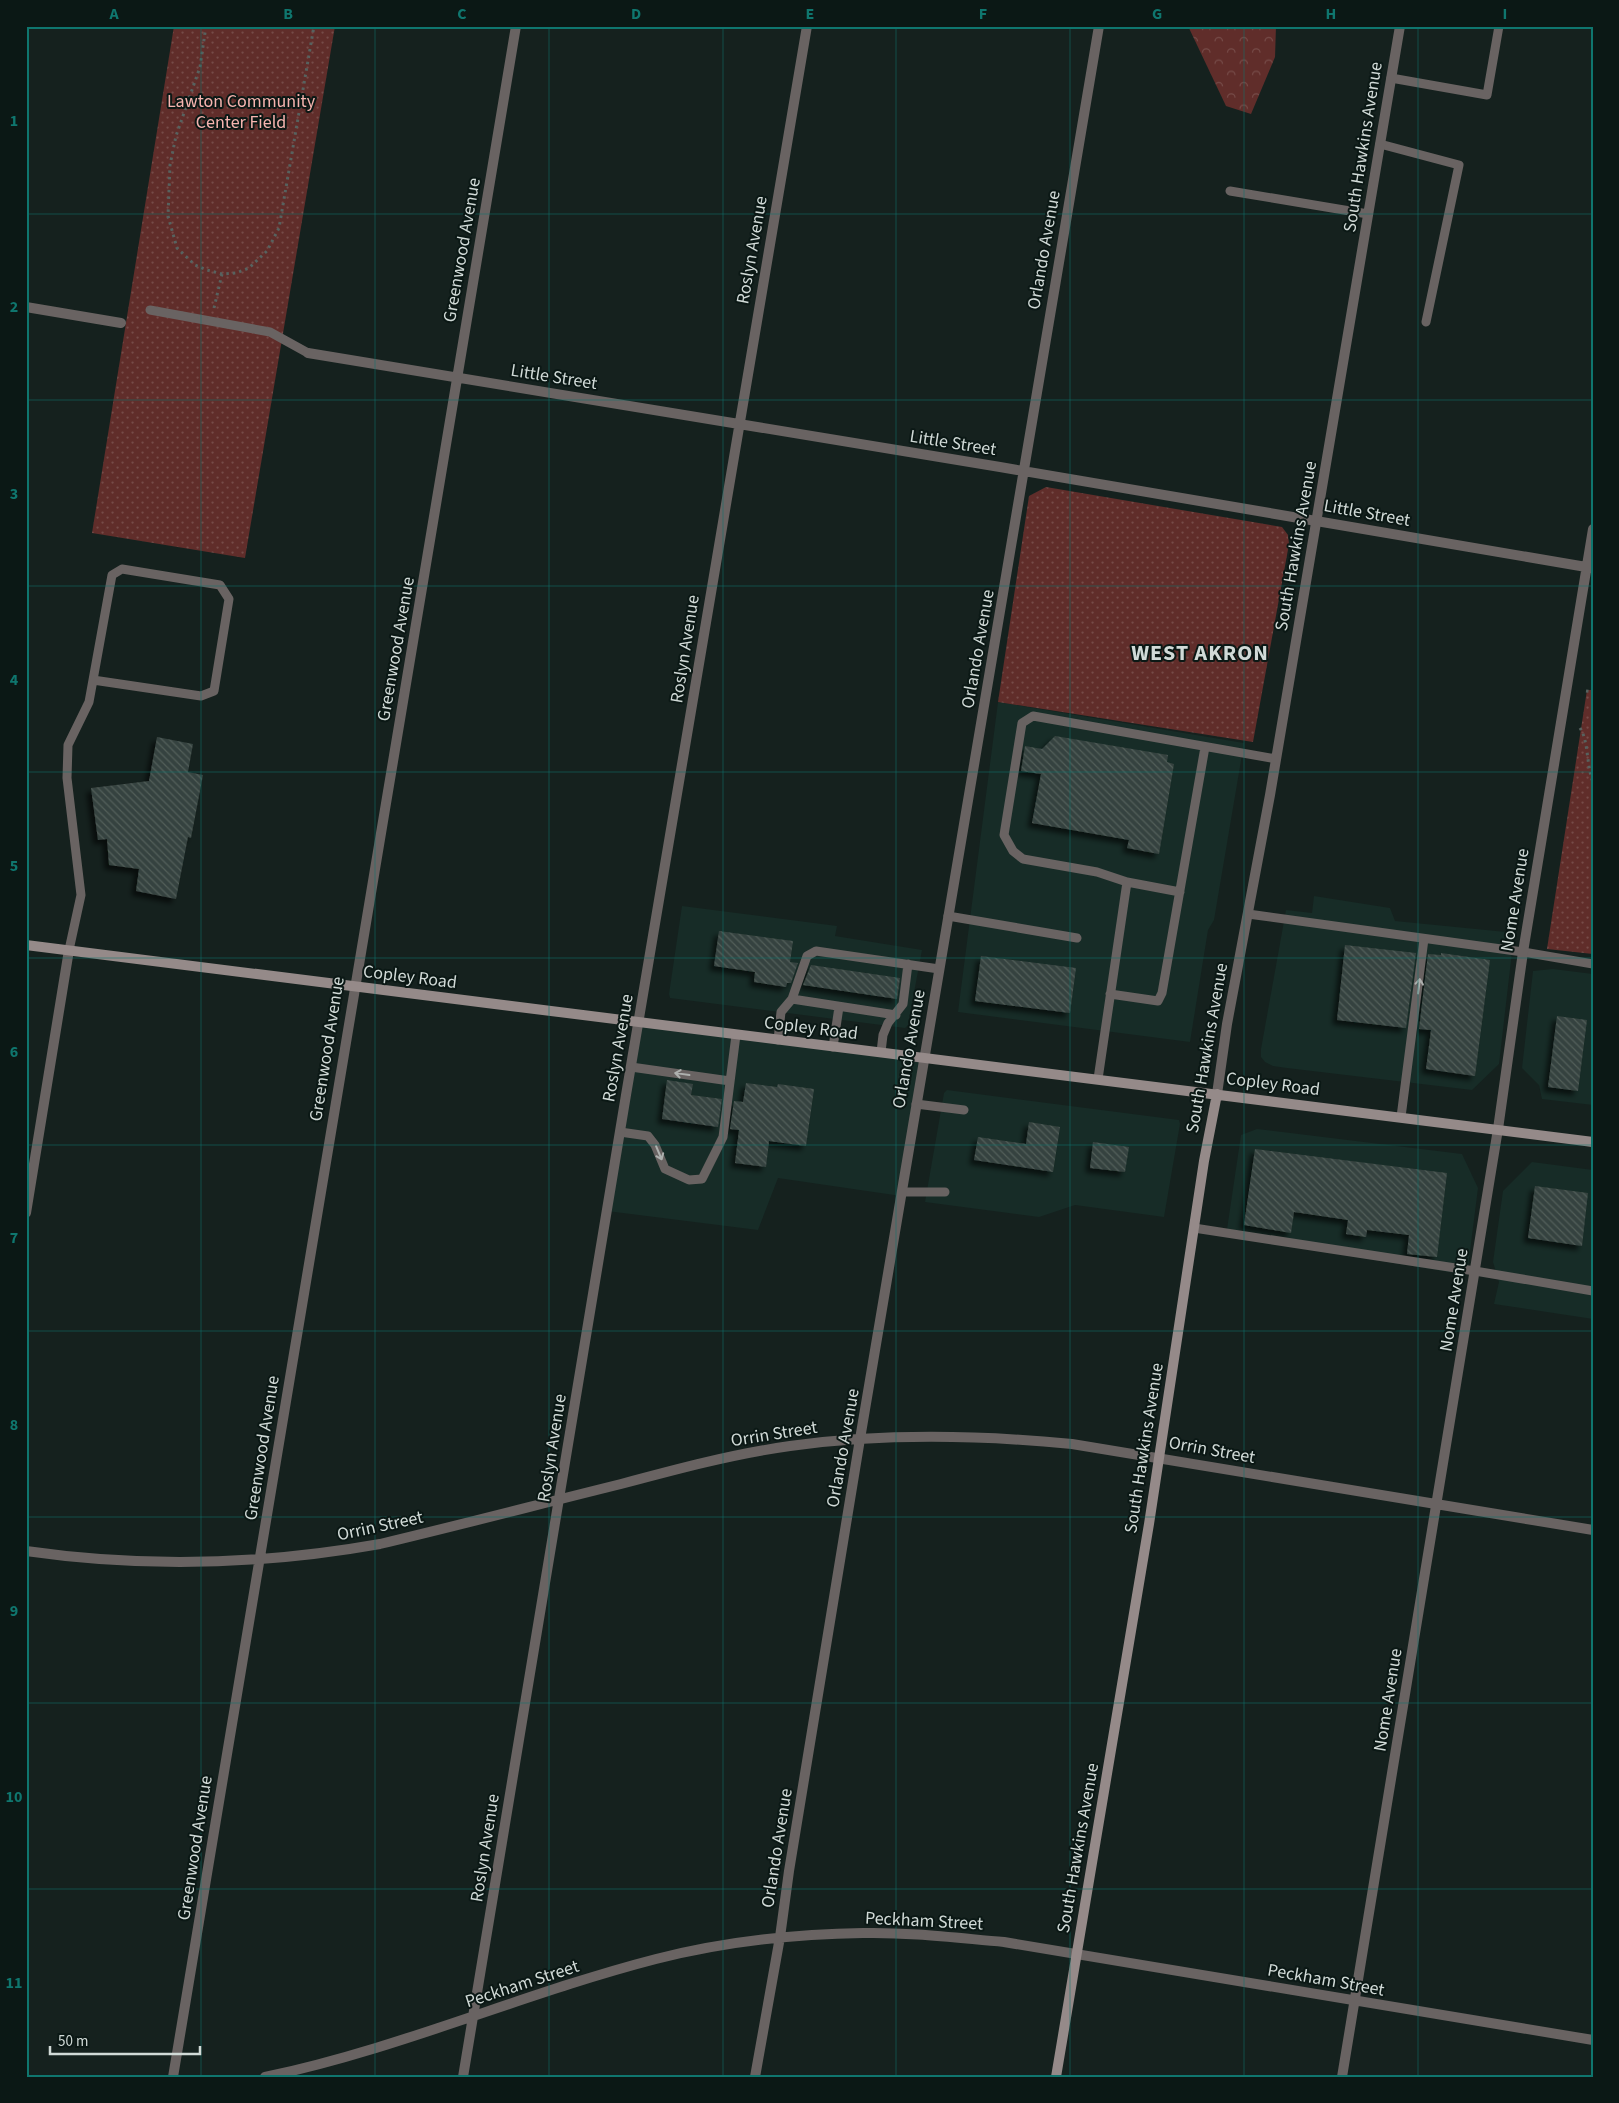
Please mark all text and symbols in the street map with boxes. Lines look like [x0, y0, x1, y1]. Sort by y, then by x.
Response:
text: A [108, 3, 119, 25]
text: B [283, 3, 293, 25]
text: C [457, 3, 467, 25]
text: D [631, 3, 641, 25]
text: E [806, 3, 814, 25]
text: F [979, 3, 987, 25]
text: G [1152, 3, 1162, 25]
text: H [1326, 3, 1336, 25]
text: I [1503, 3, 1507, 25]
street label: South Hawkins Avenue [1337, 60, 1389, 234]
park label: Lawton Community Center Field [167, 89, 316, 135]
text: 1 [10, 110, 18, 132]
street label: Greenwood Avenue [437, 176, 487, 324]
street label: Orlando Avenue [1021, 188, 1067, 312]
street label: Roslyn Avenue [730, 194, 774, 306]
text: 2 [10, 296, 18, 318]
street label: Little Street [509, 358, 599, 396]
street label: Little Street [908, 424, 998, 462]
street label: South Hawkins Avenue [1269, 459, 1323, 633]
text: 3 [10, 483, 18, 505]
street label: Little Street [1322, 493, 1412, 533]
street label: Greenwood Avenue [371, 575, 421, 723]
street label: Orlando Avenue [955, 587, 1001, 711]
street label: Roslyn Avenue [664, 593, 706, 705]
district label: WEST AKRON [1131, 637, 1269, 669]
text: 4 [10, 669, 19, 691]
street label: Nome Avenue [1494, 846, 1536, 953]
text: 5 [10, 855, 18, 877]
street label: Copley Road [362, 959, 458, 995]
street label: South Hawkins Avenue [1180, 961, 1234, 1135]
street label: Greenwood Avenue [303, 975, 351, 1123]
one-way arrow [1414, 978, 1424, 994]
street label: Orlando Avenue [886, 987, 932, 1111]
street label: Roslyn Avenue [596, 992, 640, 1104]
street label: Copley Road [763, 1010, 859, 1046]
text: 6 [10, 1041, 18, 1063]
street label: Copley Road [1225, 1066, 1321, 1102]
one-way arrow [674, 1069, 690, 1079]
one-way arrow [654, 1145, 664, 1160]
text: 7 [10, 1227, 18, 1249]
street label: Nome Avenue [1433, 1246, 1475, 1353]
street label: South Hawkins Avenue [1118, 1361, 1170, 1535]
street label: Greenwood Avenue [238, 1374, 286, 1522]
street label: Orlando Avenue [820, 1386, 866, 1510]
street label: Roslyn Avenue [531, 1392, 573, 1504]
text: 8 [10, 1414, 18, 1436]
street label: Orrin Street [729, 1415, 819, 1453]
street label: Orrin Street [1167, 1430, 1257, 1470]
street label: Orrin Street [335, 1505, 425, 1547]
text: 9 [10, 1600, 18, 1622]
street label: Nome Avenue [1367, 1646, 1409, 1753]
street label: South Hawkins Avenue [1051, 1761, 1105, 1935]
street label: Greenwood Avenue [171, 1774, 219, 1922]
text: 10 [6, 1786, 22, 1808]
street label: Orlando Avenue [755, 1786, 799, 1909]
street label: Roslyn Avenue [464, 1792, 506, 1904]
street label: Peckham Street [864, 1905, 984, 1937]
street label: Peckham Street [462, 1954, 582, 2014]
street label: Peckham Street [1266, 1957, 1386, 2003]
text: 11 [6, 1972, 22, 1994]
scale bar [50, 2023, 200, 2055]
text: 50 m [58, 2031, 88, 2052]

